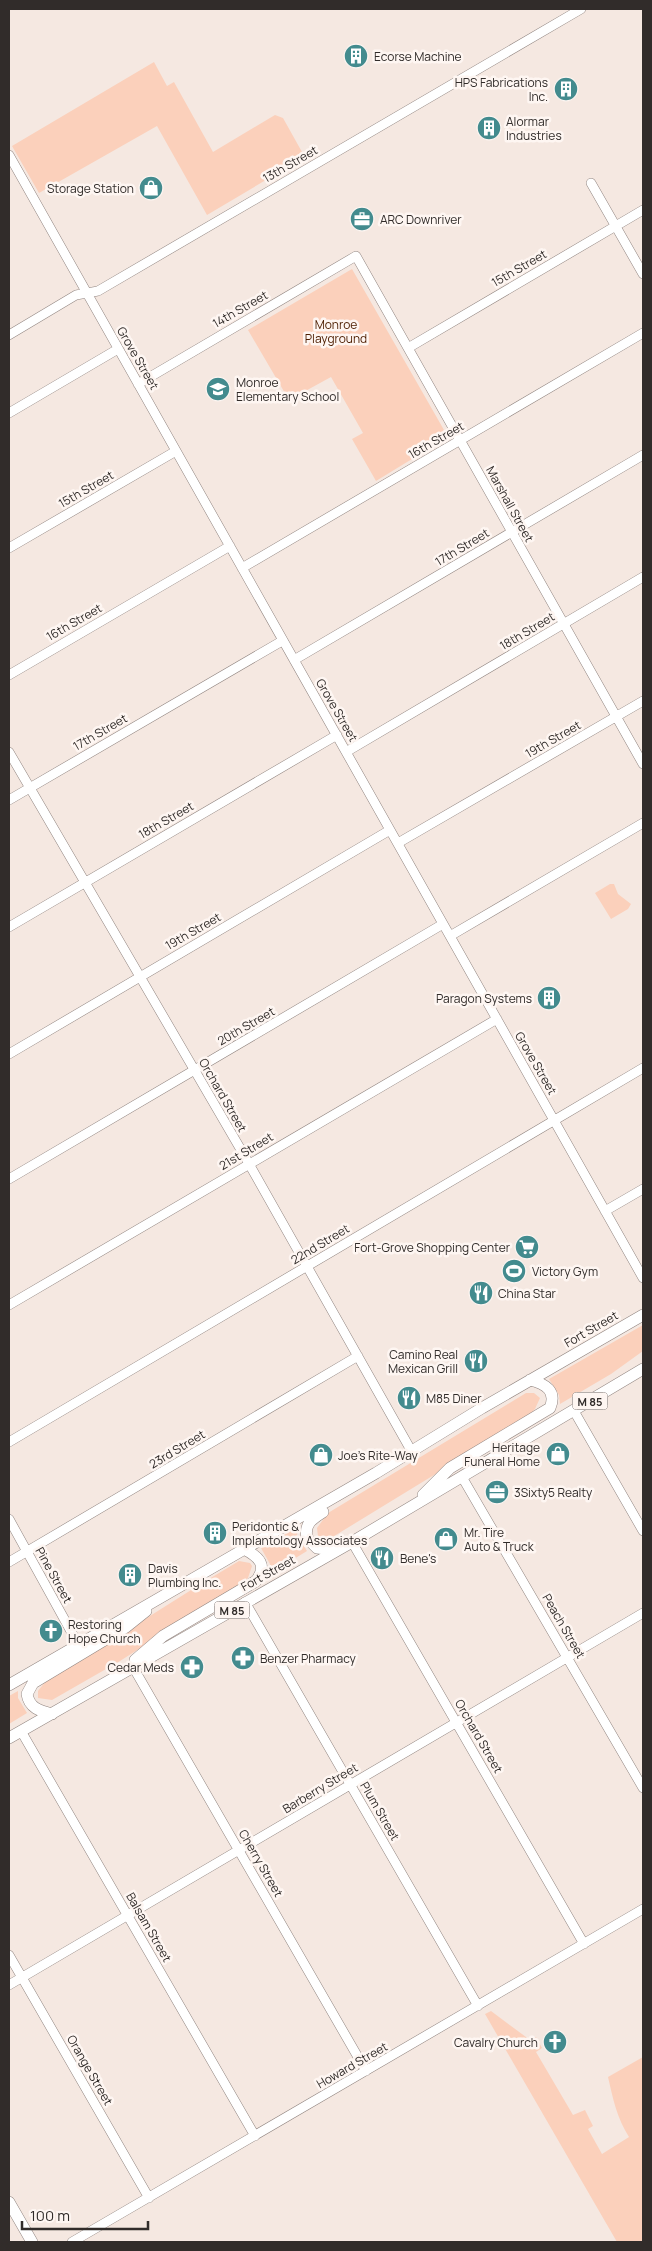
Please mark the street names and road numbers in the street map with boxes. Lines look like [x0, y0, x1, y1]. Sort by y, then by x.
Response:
street label: 13th Street [259, 141, 321, 187]
street label: 15th Street [488, 245, 550, 291]
street label: 14th Street [209, 286, 271, 332]
street label: Grove Street [113, 323, 163, 393]
street label: 16th Street [405, 417, 467, 463]
street label: Marshall Street [482, 463, 538, 545]
street label: 15th Street [55, 466, 117, 512]
street label: 17th Street [432, 524, 492, 570]
street label: 16th Street [43, 599, 105, 645]
street label: 18th Street [496, 608, 558, 654]
street label: Grove Street [312, 675, 362, 745]
street label: 17th Street [70, 709, 131, 754]
street label: 19th Street [522, 716, 584, 762]
street label: 18th Street [135, 797, 197, 843]
street label: 19th Street [162, 908, 224, 954]
street label: 20th Street [214, 1003, 278, 1049]
street label: Grove Street [511, 1028, 561, 1098]
street label: Orchard Street [195, 1055, 251, 1135]
street label: 21st Street [216, 1128, 276, 1174]
street label: 22nd Street [288, 1220, 353, 1268]
street label: Fort Street [561, 1307, 621, 1351]
road number: M 85 [572, 1392, 608, 1410]
street label: 23rd Street [146, 1426, 208, 1472]
street label: Pine Street [32, 1544, 77, 1606]
street label: Fort Street [238, 1551, 298, 1595]
street label: Peach Street [539, 1590, 590, 1662]
road number: M 85 [214, 1602, 250, 1618]
street label: Orchard Street [451, 1696, 507, 1776]
street label: Barberry Street [279, 1759, 361, 1817]
street label: Plum Street [356, 1779, 404, 1844]
street label: Cherry Street [235, 1826, 287, 1900]
street label: Balsam Street [122, 1889, 176, 1965]
street label: Orange Street [63, 2032, 117, 2108]
street label: Howard Street [313, 2038, 391, 2092]

